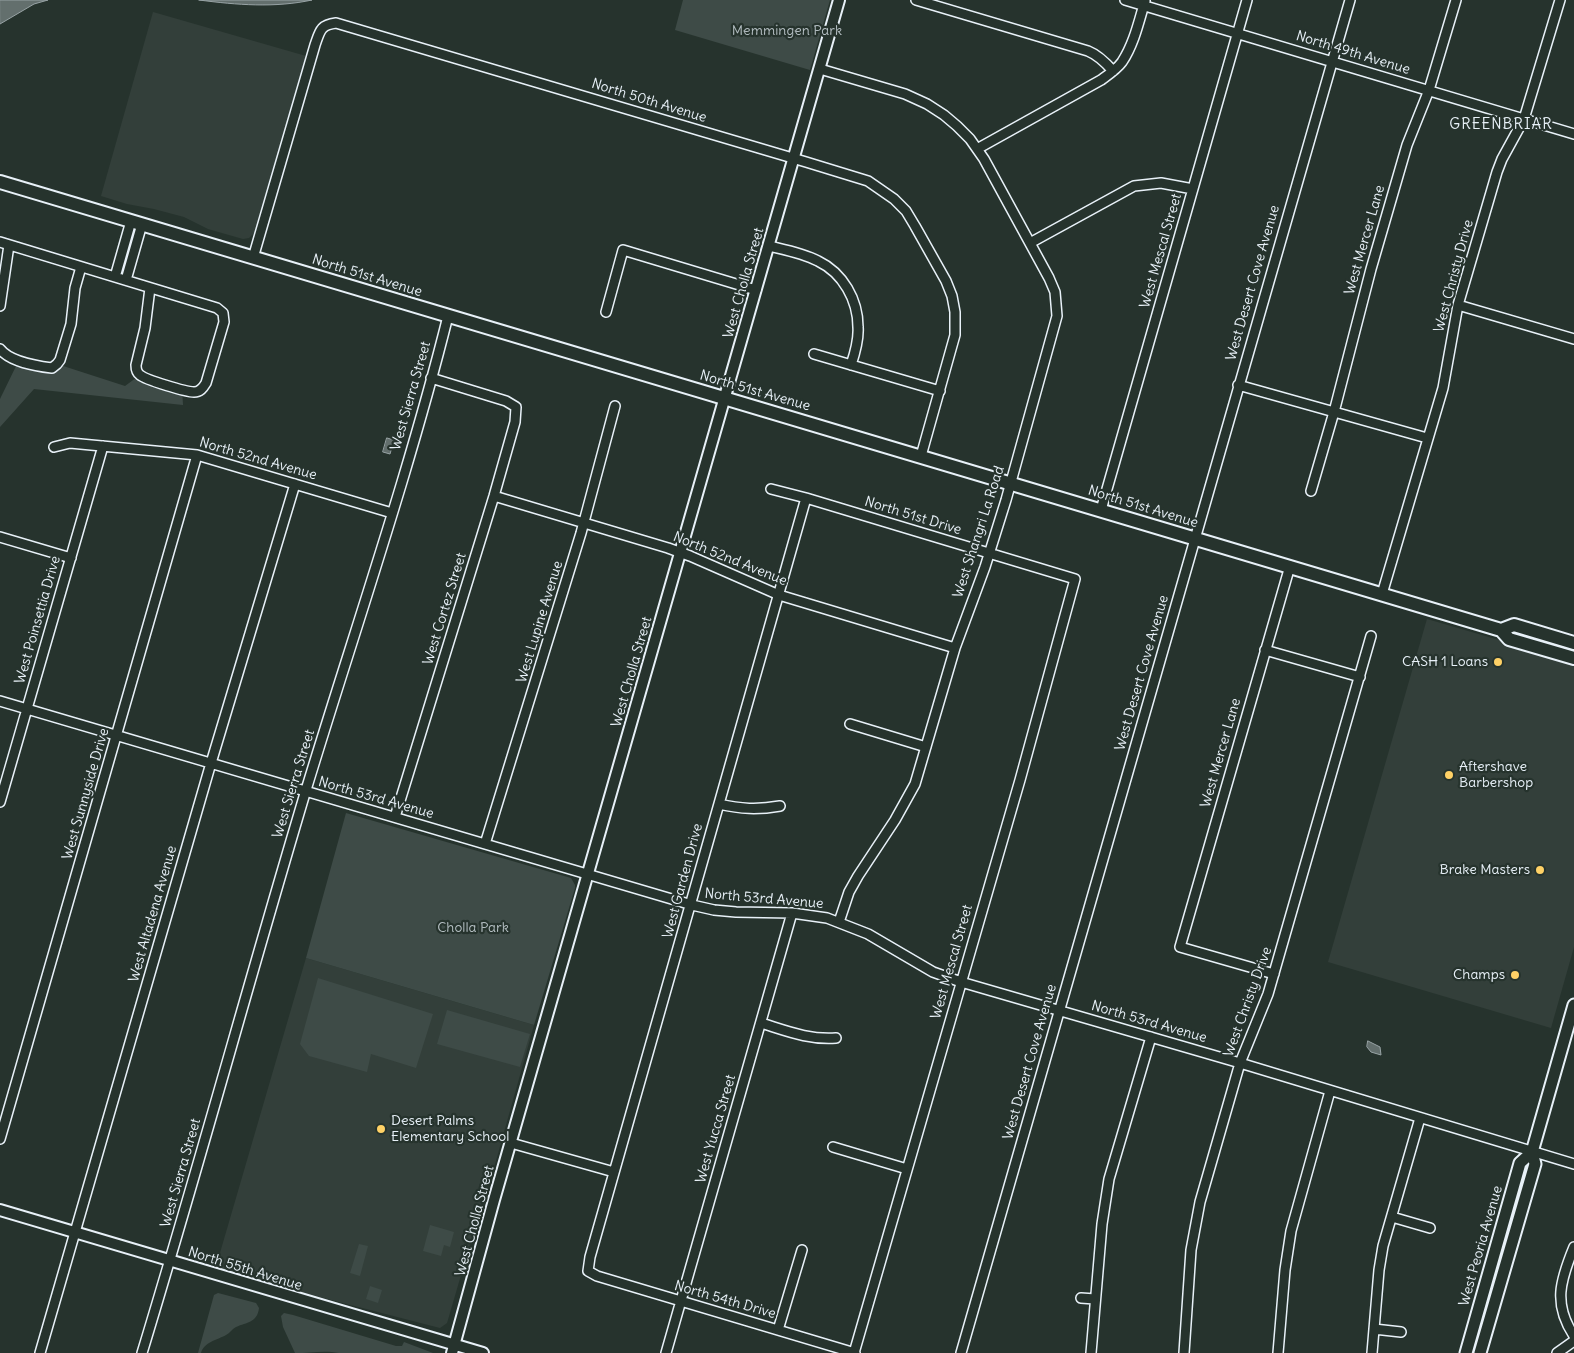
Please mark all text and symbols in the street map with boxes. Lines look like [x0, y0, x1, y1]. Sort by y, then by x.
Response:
park label: Memmingen Park [732, 23, 842, 39]
street label: North 49th Avenue [1294, 28, 1412, 78]
street label: North 50th Avenue [589, 75, 709, 127]
district label: GREENBRIAR [1448, 116, 1554, 134]
street label: West Mercer Lane [1341, 183, 1389, 297]
street label: West Mescal Street [1137, 192, 1185, 310]
street label: West Desert Cove Avenue [1223, 203, 1283, 363]
street label: West Christy Drive [1431, 218, 1477, 334]
street label: West Cholla Street [720, 226, 768, 340]
street label: North 51st Avenue [310, 251, 424, 301]
street label: West Sierra Street [387, 340, 435, 452]
street label: North 51st Avenue [698, 367, 812, 415]
street label: North 52nd Avenue [197, 434, 319, 484]
street label: West Shangri La Road [950, 464, 1008, 600]
street label: North 51st Avenue [1086, 482, 1200, 532]
street label: North 51st Drive [863, 493, 963, 539]
street label: North 52nd Avenue [670, 528, 790, 590]
street label: West Cortez Street [420, 551, 470, 667]
street label: West Poinsettia Drive [12, 554, 64, 686]
street label: West Lupine Avenue [513, 559, 567, 685]
street label: West Desert Cove Avenue [1112, 593, 1172, 753]
street label: West Cholla Street [608, 615, 656, 729]
place label: CASH 1 Loans [1402, 654, 1488, 670]
marker: CASH 1 Loans [1492, 656, 1504, 668]
street label: West Mercer Lane [1197, 696, 1245, 810]
street label: West Sunnyside Drive [59, 726, 113, 862]
street label: West Sierra Street [270, 728, 318, 840]
place label: Aftershave Barbershop [1459, 759, 1533, 792]
marker: Aftershave Barbershop [1443, 769, 1455, 781]
street label: North 53rd Avenue [316, 773, 436, 823]
street label: West Garden Drive [660, 822, 706, 940]
street label: West Altadena Avenue [125, 844, 181, 984]
place label: Brake Masters [1440, 862, 1530, 878]
marker: Brake Masters [1534, 864, 1546, 876]
street label: North 53rd Avenue [704, 885, 824, 913]
street label: West Mescal Street [928, 903, 976, 1021]
park label: Cholla Park [437, 920, 509, 936]
street label: West Christy Drive [1220, 945, 1276, 1059]
place label: Champs [1453, 967, 1505, 983]
marker: Champs [1509, 969, 1521, 981]
street label: West Desert Cove Avenue [1000, 982, 1060, 1142]
street label: North 53rd Avenue [1089, 997, 1209, 1047]
street label: West Yucca Street [692, 1073, 740, 1185]
place label: Desert Palms Elementary School [391, 1113, 509, 1146]
street label: West Sierra Street [157, 1117, 205, 1229]
marker: Desert Palms Elementary School [375, 1123, 387, 1135]
street label: West Cholla Street [452, 1164, 498, 1278]
street label: West Peoria Avenue [1456, 1184, 1506, 1308]
street label: North 55th Avenue [186, 1244, 304, 1294]
street label: North 54th Drive [672, 1278, 778, 1322]

